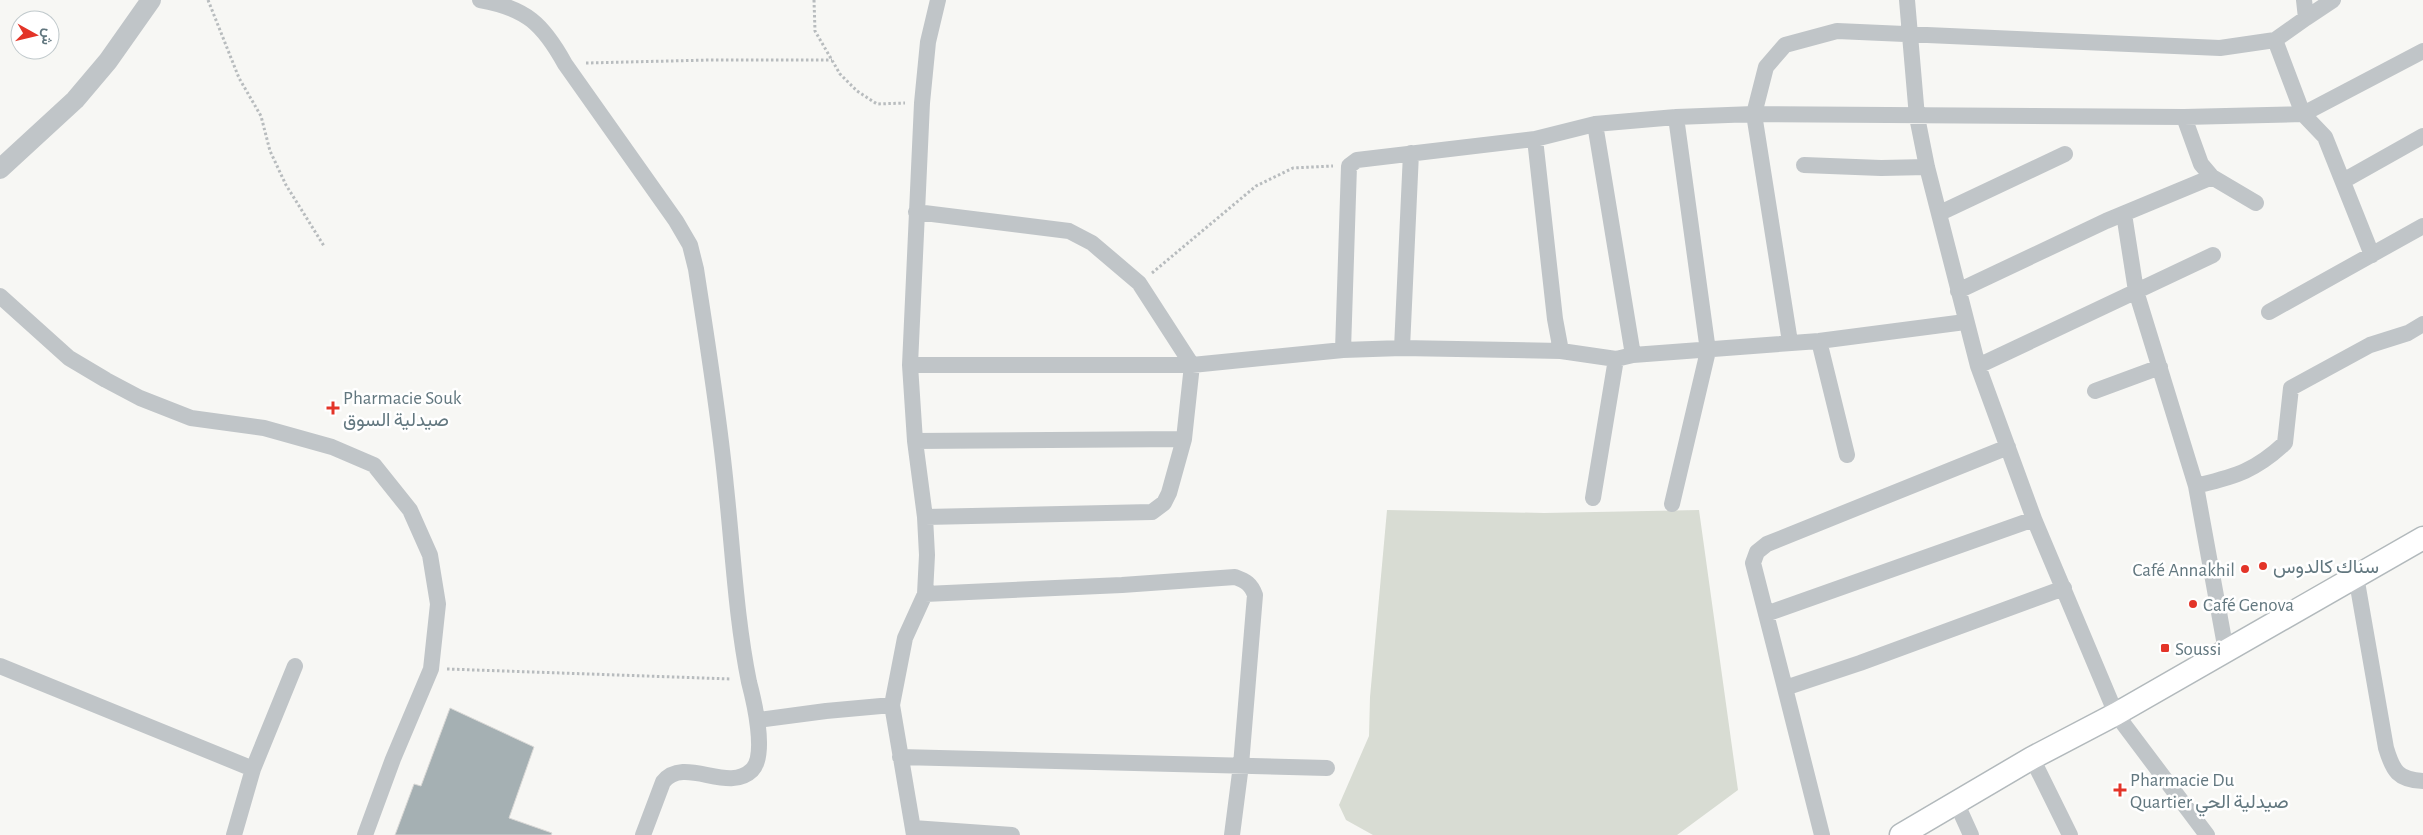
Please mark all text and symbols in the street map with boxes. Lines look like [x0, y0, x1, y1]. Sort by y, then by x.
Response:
north arrow [10, 10, 60, 60]
text: ش [38, 27, 55, 46]
place label: Pharmacie Souk صيدلية السوق [343, 389, 462, 431]
marker: Pharmacie Souk صيدلية السوق [327, 402, 339, 414]
place label: سناك كالدوس [2273, 558, 2379, 578]
marker: سناك كالدوس [2257, 560, 2269, 572]
place label: Café Annakhil [2132, 561, 2235, 580]
marker: Café Annakhil [2239, 563, 2251, 575]
place label: Café Genova [2203, 596, 2294, 615]
marker: Café Genova [2187, 598, 2199, 610]
place label: Soussi [2175, 640, 2221, 659]
marker: Soussi [2159, 642, 2171, 654]
place label: Pharmacie Du Quartier صيدلية الحي [2130, 771, 2289, 817]
marker: Pharmacie Du Quartier صيدلية الحي [2114, 784, 2126, 796]

